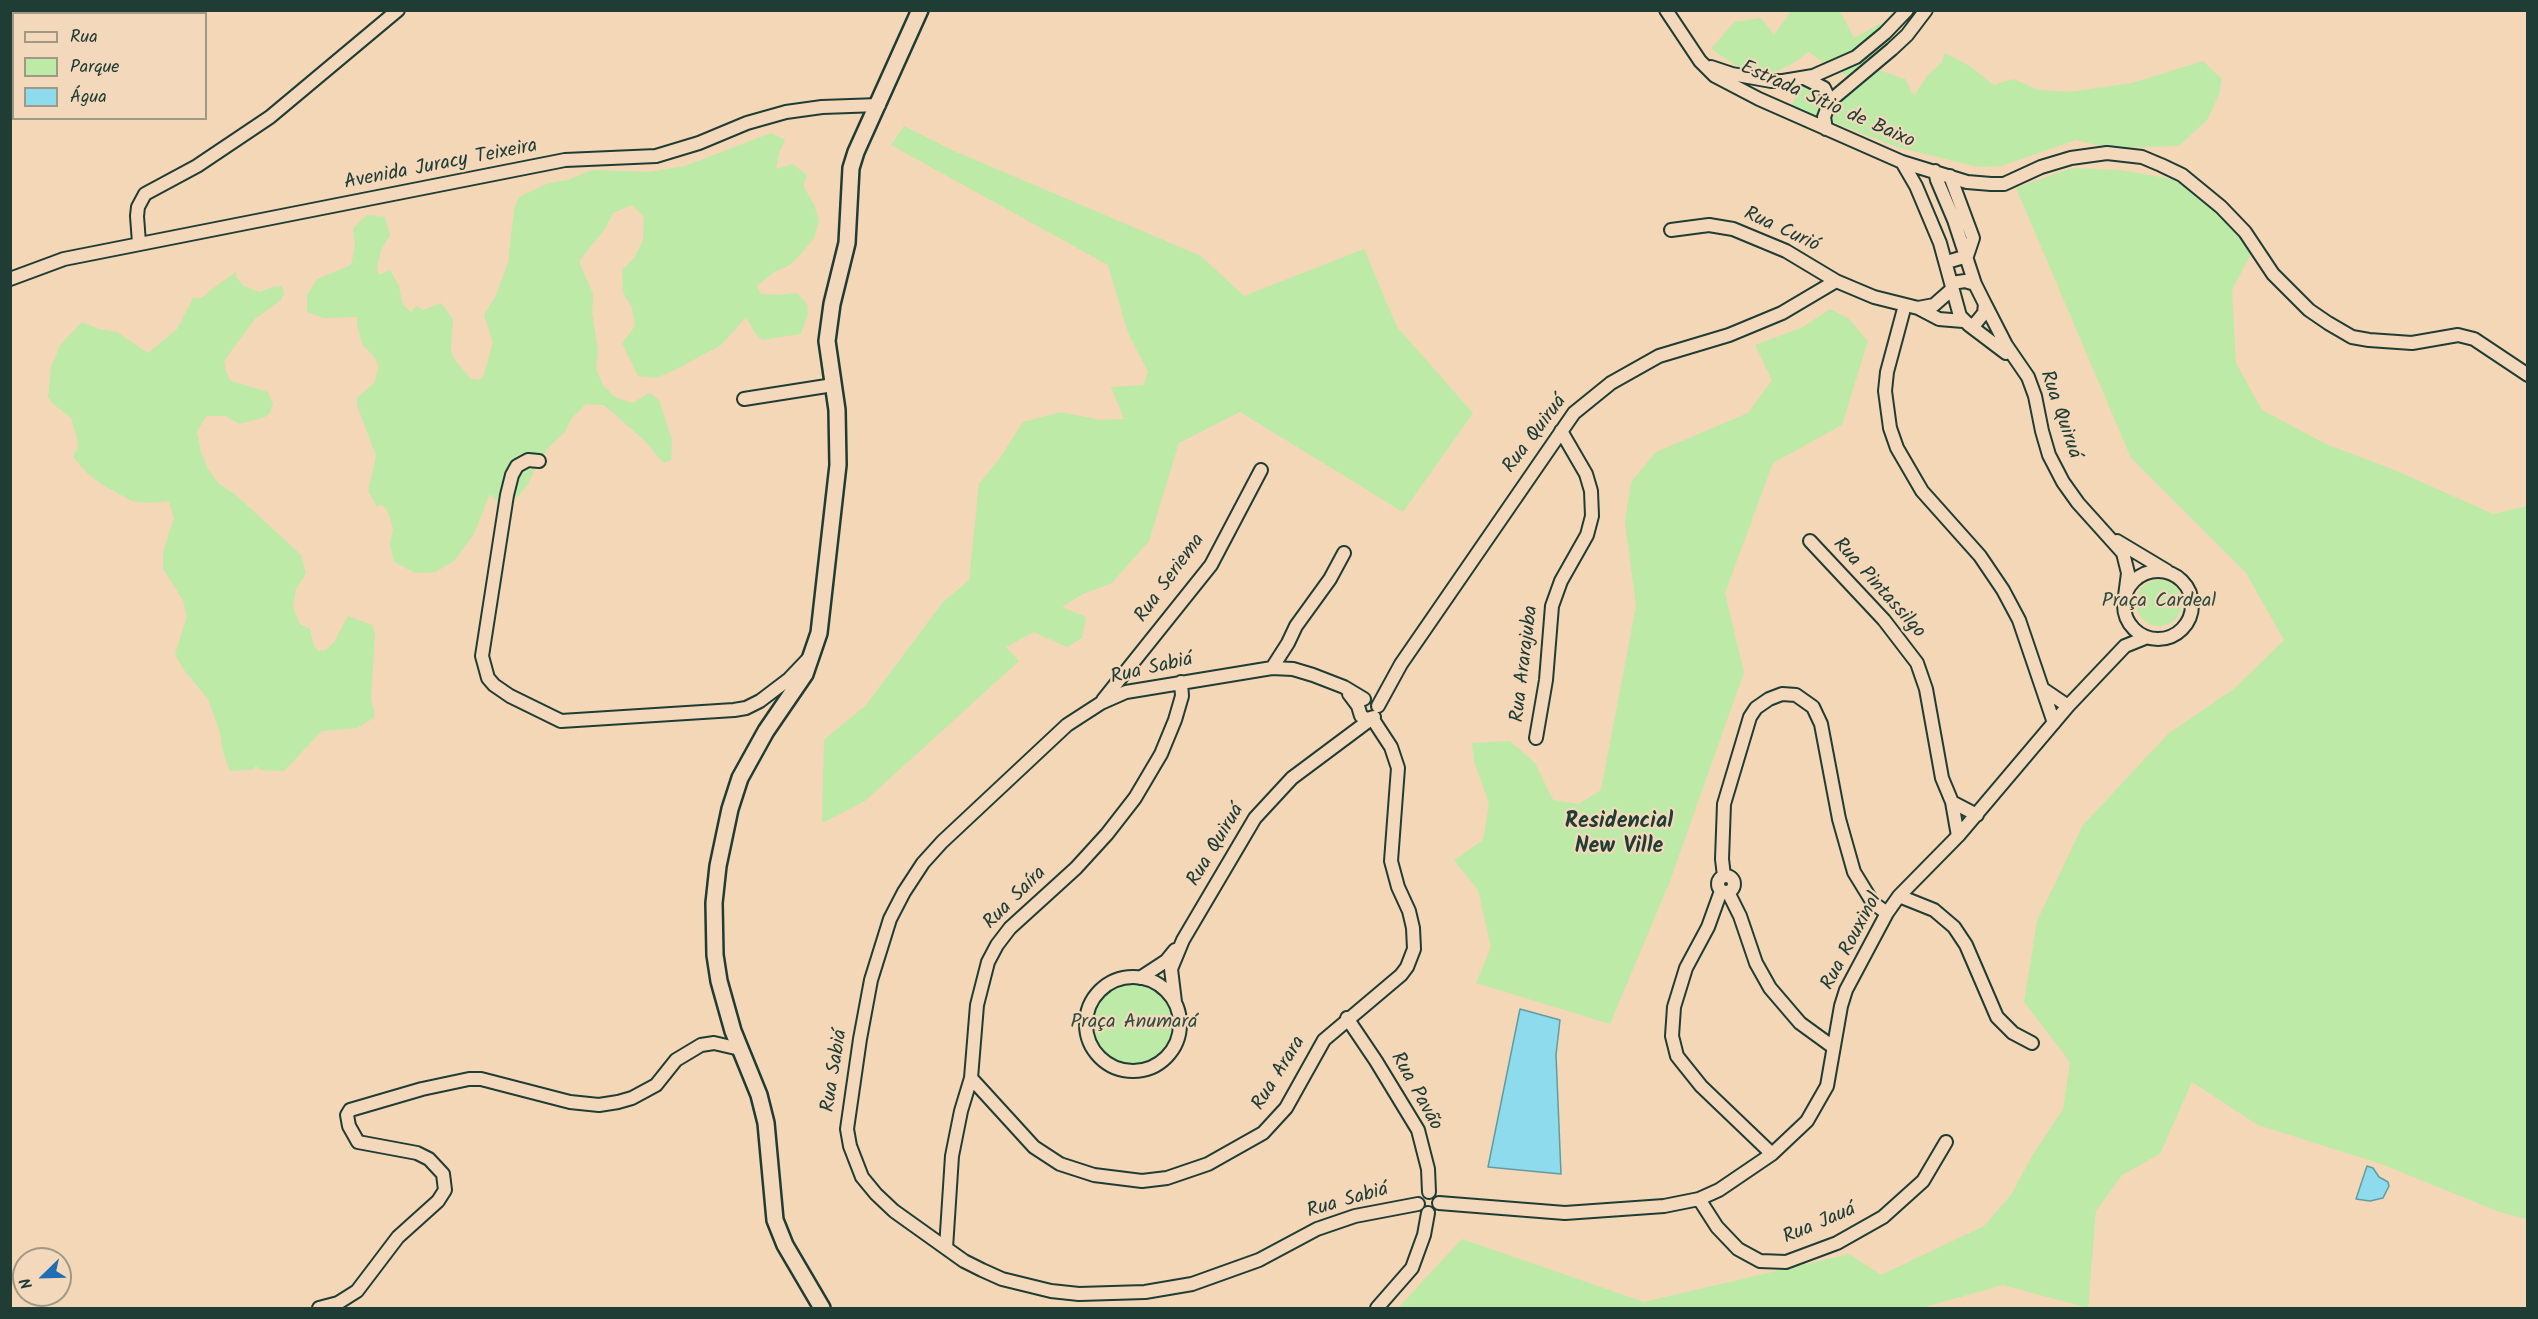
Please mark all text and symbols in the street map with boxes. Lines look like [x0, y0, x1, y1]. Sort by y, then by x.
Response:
legend [12, 12, 207, 120]
text: Rua [70, 23, 98, 52]
text: Parque [70, 53, 119, 82]
street label: Estrada Sítio de Baixo [1736, 57, 1918, 155]
text: Água [70, 83, 107, 112]
street label: Avenida Juracy Teixeira [342, 135, 540, 197]
street label: Rua Curió [1739, 203, 1823, 259]
street label: Rua Quiruá [2033, 368, 2085, 462]
street label: Rua Quiruá [1499, 391, 1573, 479]
street label: Rua Seriema [1131, 530, 1211, 628]
street label: Rua Pintassilgo [1826, 534, 1930, 644]
park label: Praça Cardeal [2102, 591, 2216, 615]
street label: Rua Ararajuba [1507, 604, 1545, 724]
street label: Rua Sabiá [1109, 649, 1195, 691]
street label: Rua Quiruá [1183, 801, 1251, 891]
district label: Residencial New Ville [1565, 810, 1673, 861]
street label: Rua Saíra [979, 862, 1053, 936]
street label: Rua Rouxinol [1817, 889, 1889, 995]
park label: Praça Anumará [1071, 1012, 1197, 1036]
street label: Rua Sabiá [818, 1028, 854, 1114]
street label: Rua Arara [1248, 1033, 1312, 1115]
street label: Rua Pavão [1384, 1049, 1446, 1135]
street label: Rua Sabiá [1305, 1179, 1391, 1225]
street label: Rua Jauá [1780, 1199, 1860, 1251]
north arrow [12, 1247, 72, 1307]
text: N [13, 1274, 40, 1293]

